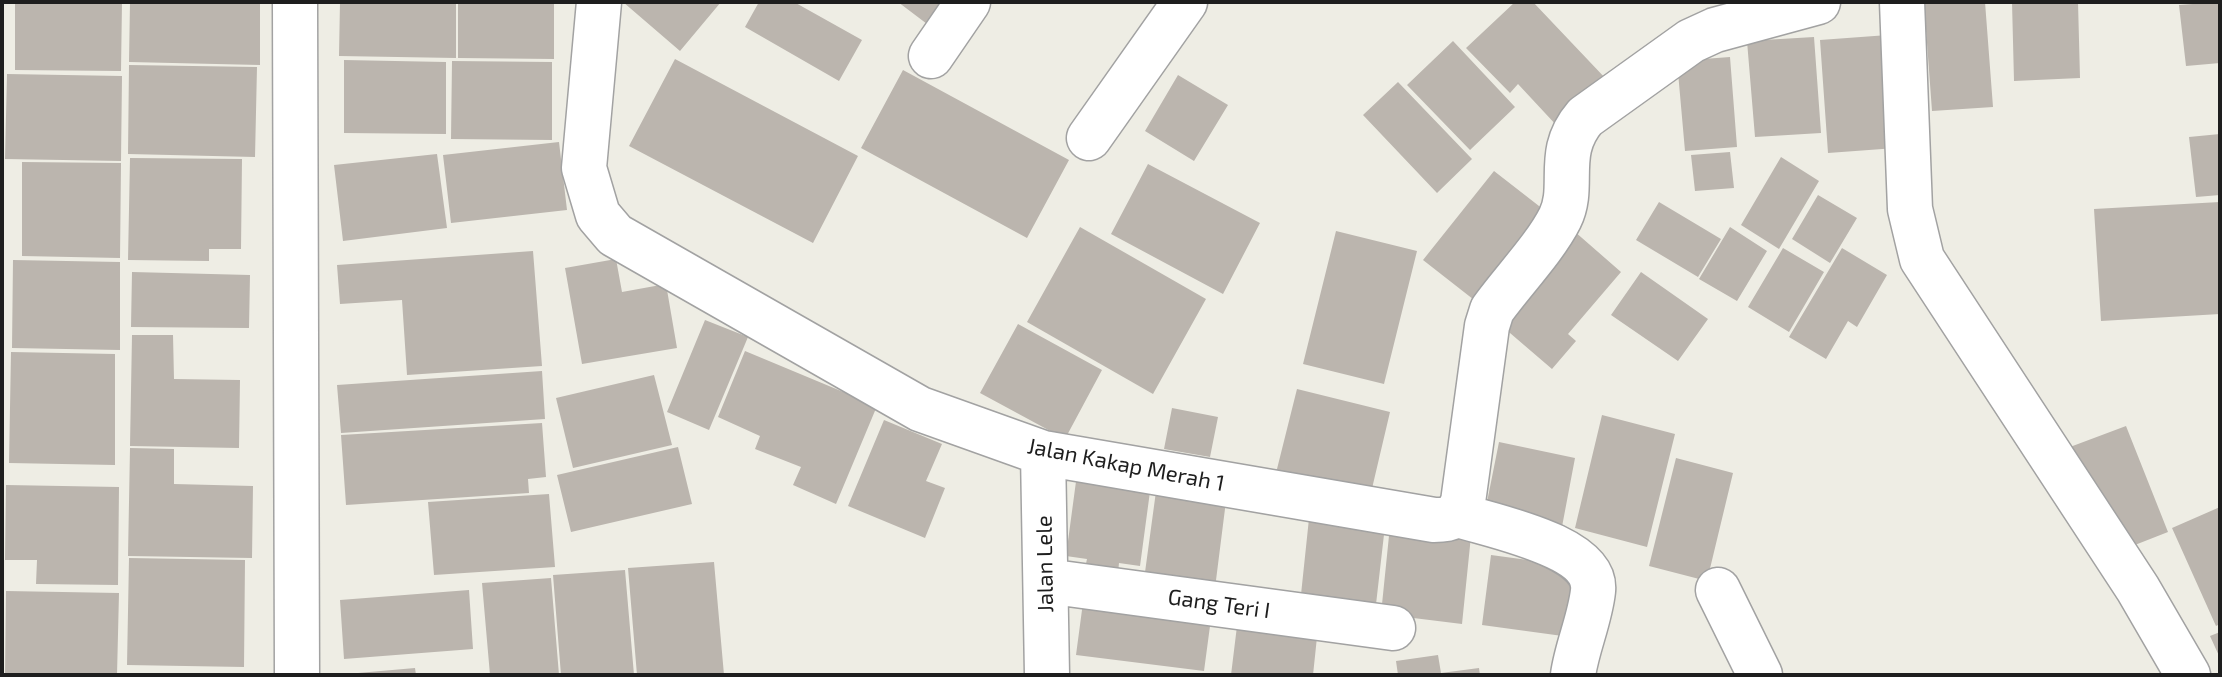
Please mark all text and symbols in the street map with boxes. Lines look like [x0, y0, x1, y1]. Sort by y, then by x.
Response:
street label: Jalan Kakap Merah 1 [1025, 433, 1227, 497]
street label: Jalan Lele [1031, 515, 1059, 613]
street label: Gang Teri I [1166, 584, 1272, 624]

